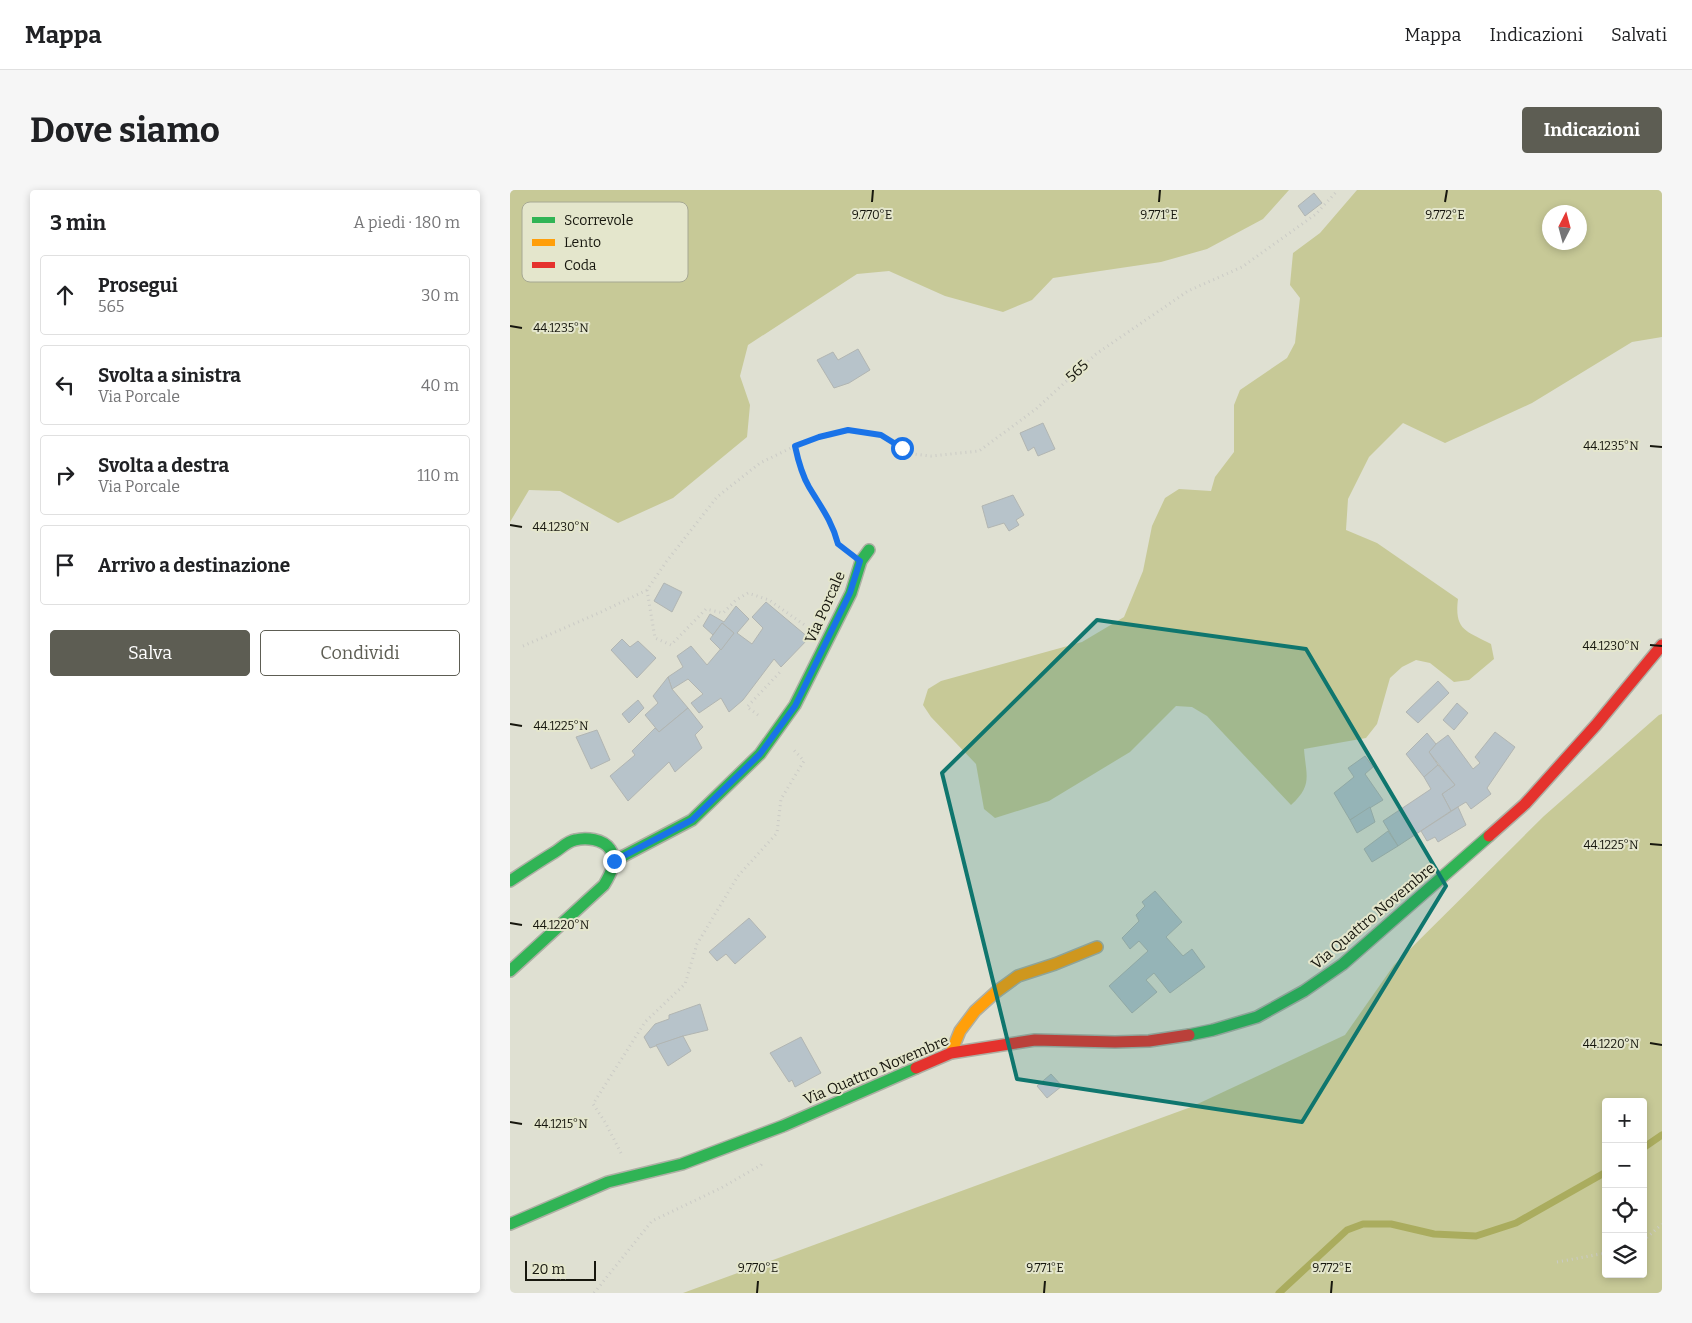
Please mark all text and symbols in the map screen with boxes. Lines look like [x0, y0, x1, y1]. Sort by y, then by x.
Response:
text: Mappa [25, 21, 102, 49]
text: Mappa [1405, 24, 1461, 46]
text: Indicazioni [1489, 24, 1583, 46]
text: Salvati [1611, 24, 1667, 46]
button: Indicazioni [1522, 107, 1662, 153]
text: Dove siamo [30, 109, 220, 151]
legend [522, 202, 688, 282]
north arrow [1542, 205, 1587, 250]
text: 9.770°E [852, 208, 892, 222]
text: 9.771°E [1140, 208, 1178, 222]
text: 9.772°E [1425, 208, 1465, 222]
text: 3 min [50, 210, 106, 236]
text: Scorrevole [564, 212, 633, 229]
text: A piedi · 180 m [354, 213, 460, 232]
text: Lento [564, 234, 601, 251]
text: Coda [564, 257, 597, 274]
text: Prosegui [98, 274, 178, 297]
icon: ahead [51, 281, 79, 309]
text: 30 m [421, 286, 459, 305]
text: 565 [98, 297, 124, 316]
text: 44.1235°N [533, 321, 589, 335]
street label: 565 [1062, 356, 1092, 386]
text: Svolta a sinistra [98, 364, 241, 387]
icon: left [51, 371, 79, 399]
text: 40 m [421, 376, 459, 395]
text: Via Porcale [98, 387, 180, 406]
route start [891, 437, 914, 460]
text: 44.1235°N [1583, 439, 1639, 453]
text: Svolta a destra [98, 454, 229, 477]
icon: right [51, 461, 79, 489]
text: 110 m [417, 466, 459, 485]
text: Via Porcale [98, 477, 180, 496]
text: 44.1230°N [533, 520, 590, 534]
icon: arrive [51, 551, 79, 579]
text: Arrivo a destinazione [98, 554, 290, 577]
street label: Via Porcale [801, 568, 849, 646]
button: Salva [50, 630, 250, 676]
button: Condividi [260, 630, 460, 676]
text: 44.1230°N [1583, 639, 1640, 653]
text: 44.1225°N [533, 719, 589, 733]
text: 44.1225°N [1583, 838, 1639, 852]
route end [603, 850, 626, 873]
street label: Via Quattro Novembre [1307, 859, 1439, 973]
text: 44.1220°N [533, 918, 590, 932]
street label: Via Quattro Novembre [801, 1031, 951, 1109]
text: 44.1220°N [1583, 1037, 1640, 1051]
map controls [1602, 1098, 1647, 1278]
button: + [1602, 1098, 1647, 1143]
text: 44.1215°N [534, 1117, 588, 1131]
button: − [1602, 1143, 1647, 1188]
button: locate [1602, 1188, 1647, 1233]
button: layers [1602, 1233, 1647, 1278]
scale bar [525, 1258, 596, 1281]
text: 20 m [532, 1261, 565, 1278]
text: 9.770°E [738, 1261, 778, 1275]
text: 9.771°E [1026, 1261, 1064, 1275]
text: 9.772°E [1312, 1261, 1352, 1275]

